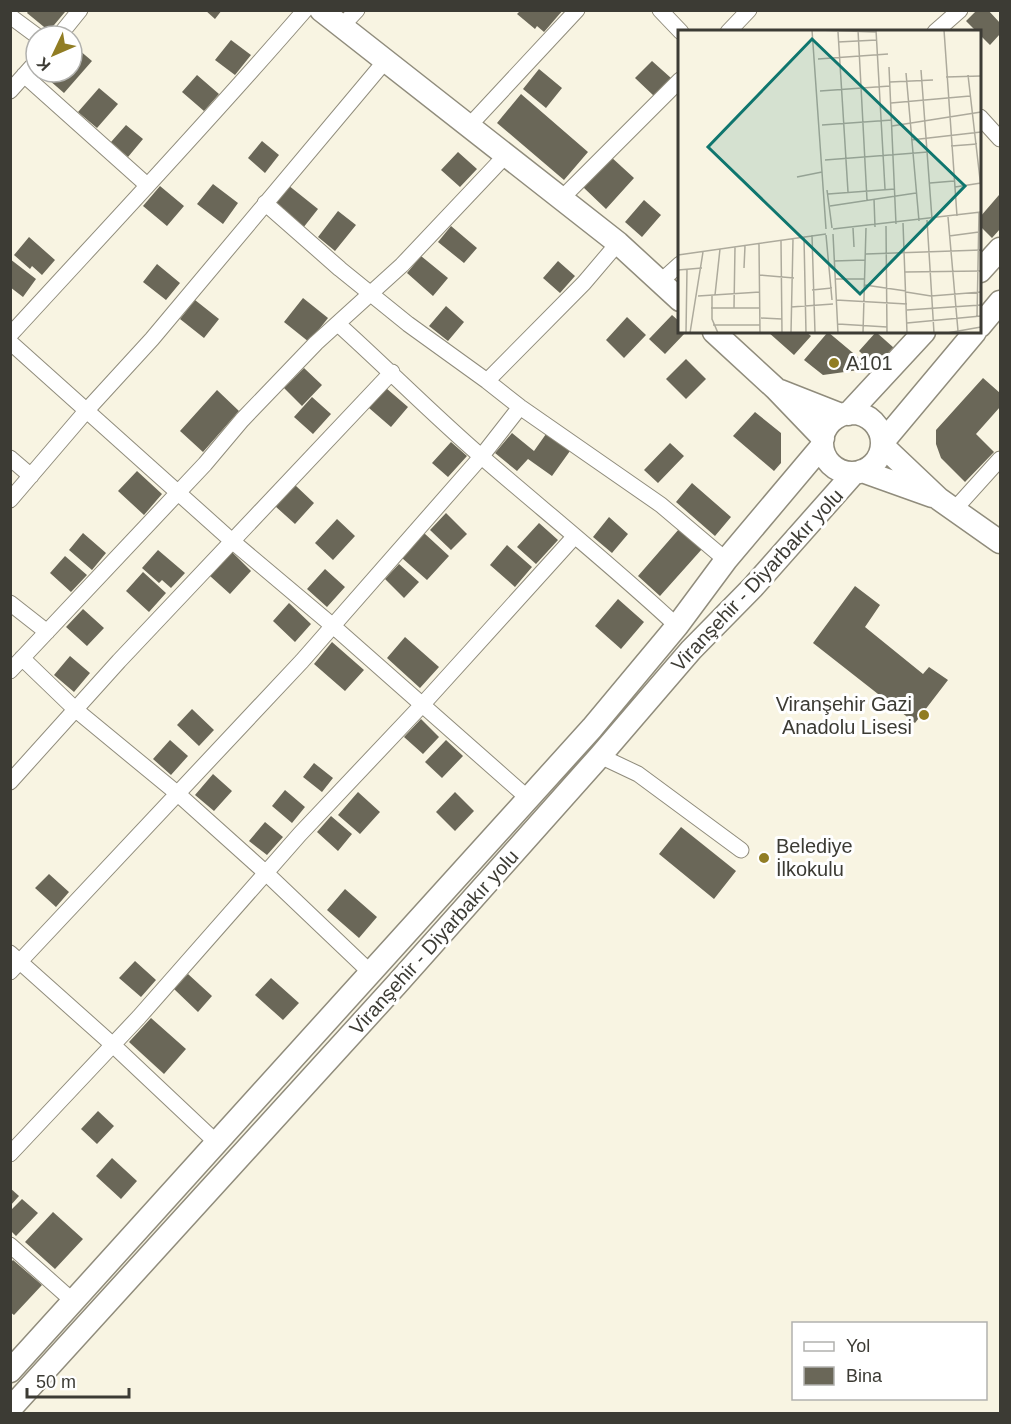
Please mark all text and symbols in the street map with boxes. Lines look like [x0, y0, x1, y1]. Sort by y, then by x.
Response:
north arrow [24, 24, 84, 84]
inset map [678, 30, 981, 333]
text: K [33, 54, 54, 74]
place label: A101 [846, 352, 893, 374]
marker: A101 [827, 356, 841, 370]
street label: Viranşehir - Diyarbakır yolu [667, 484, 847, 676]
place label: Viranşehir Gazi Anadolu Lisesi [776, 693, 912, 738]
marker: Viranşehir Gazi Anadolu Lisesi [917, 708, 931, 722]
place label: Belediye İlkokulu [776, 835, 853, 880]
street label: Viranşehir - Diyarbakır yolu [345, 845, 523, 1039]
marker: Belediye İlkokulu [757, 851, 771, 865]
legend [792, 1322, 987, 1400]
text: Yol [846, 1336, 870, 1356]
scale bar [27, 1361, 129, 1399]
text: Bina [846, 1366, 883, 1386]
text: 50 m [36, 1372, 76, 1392]

